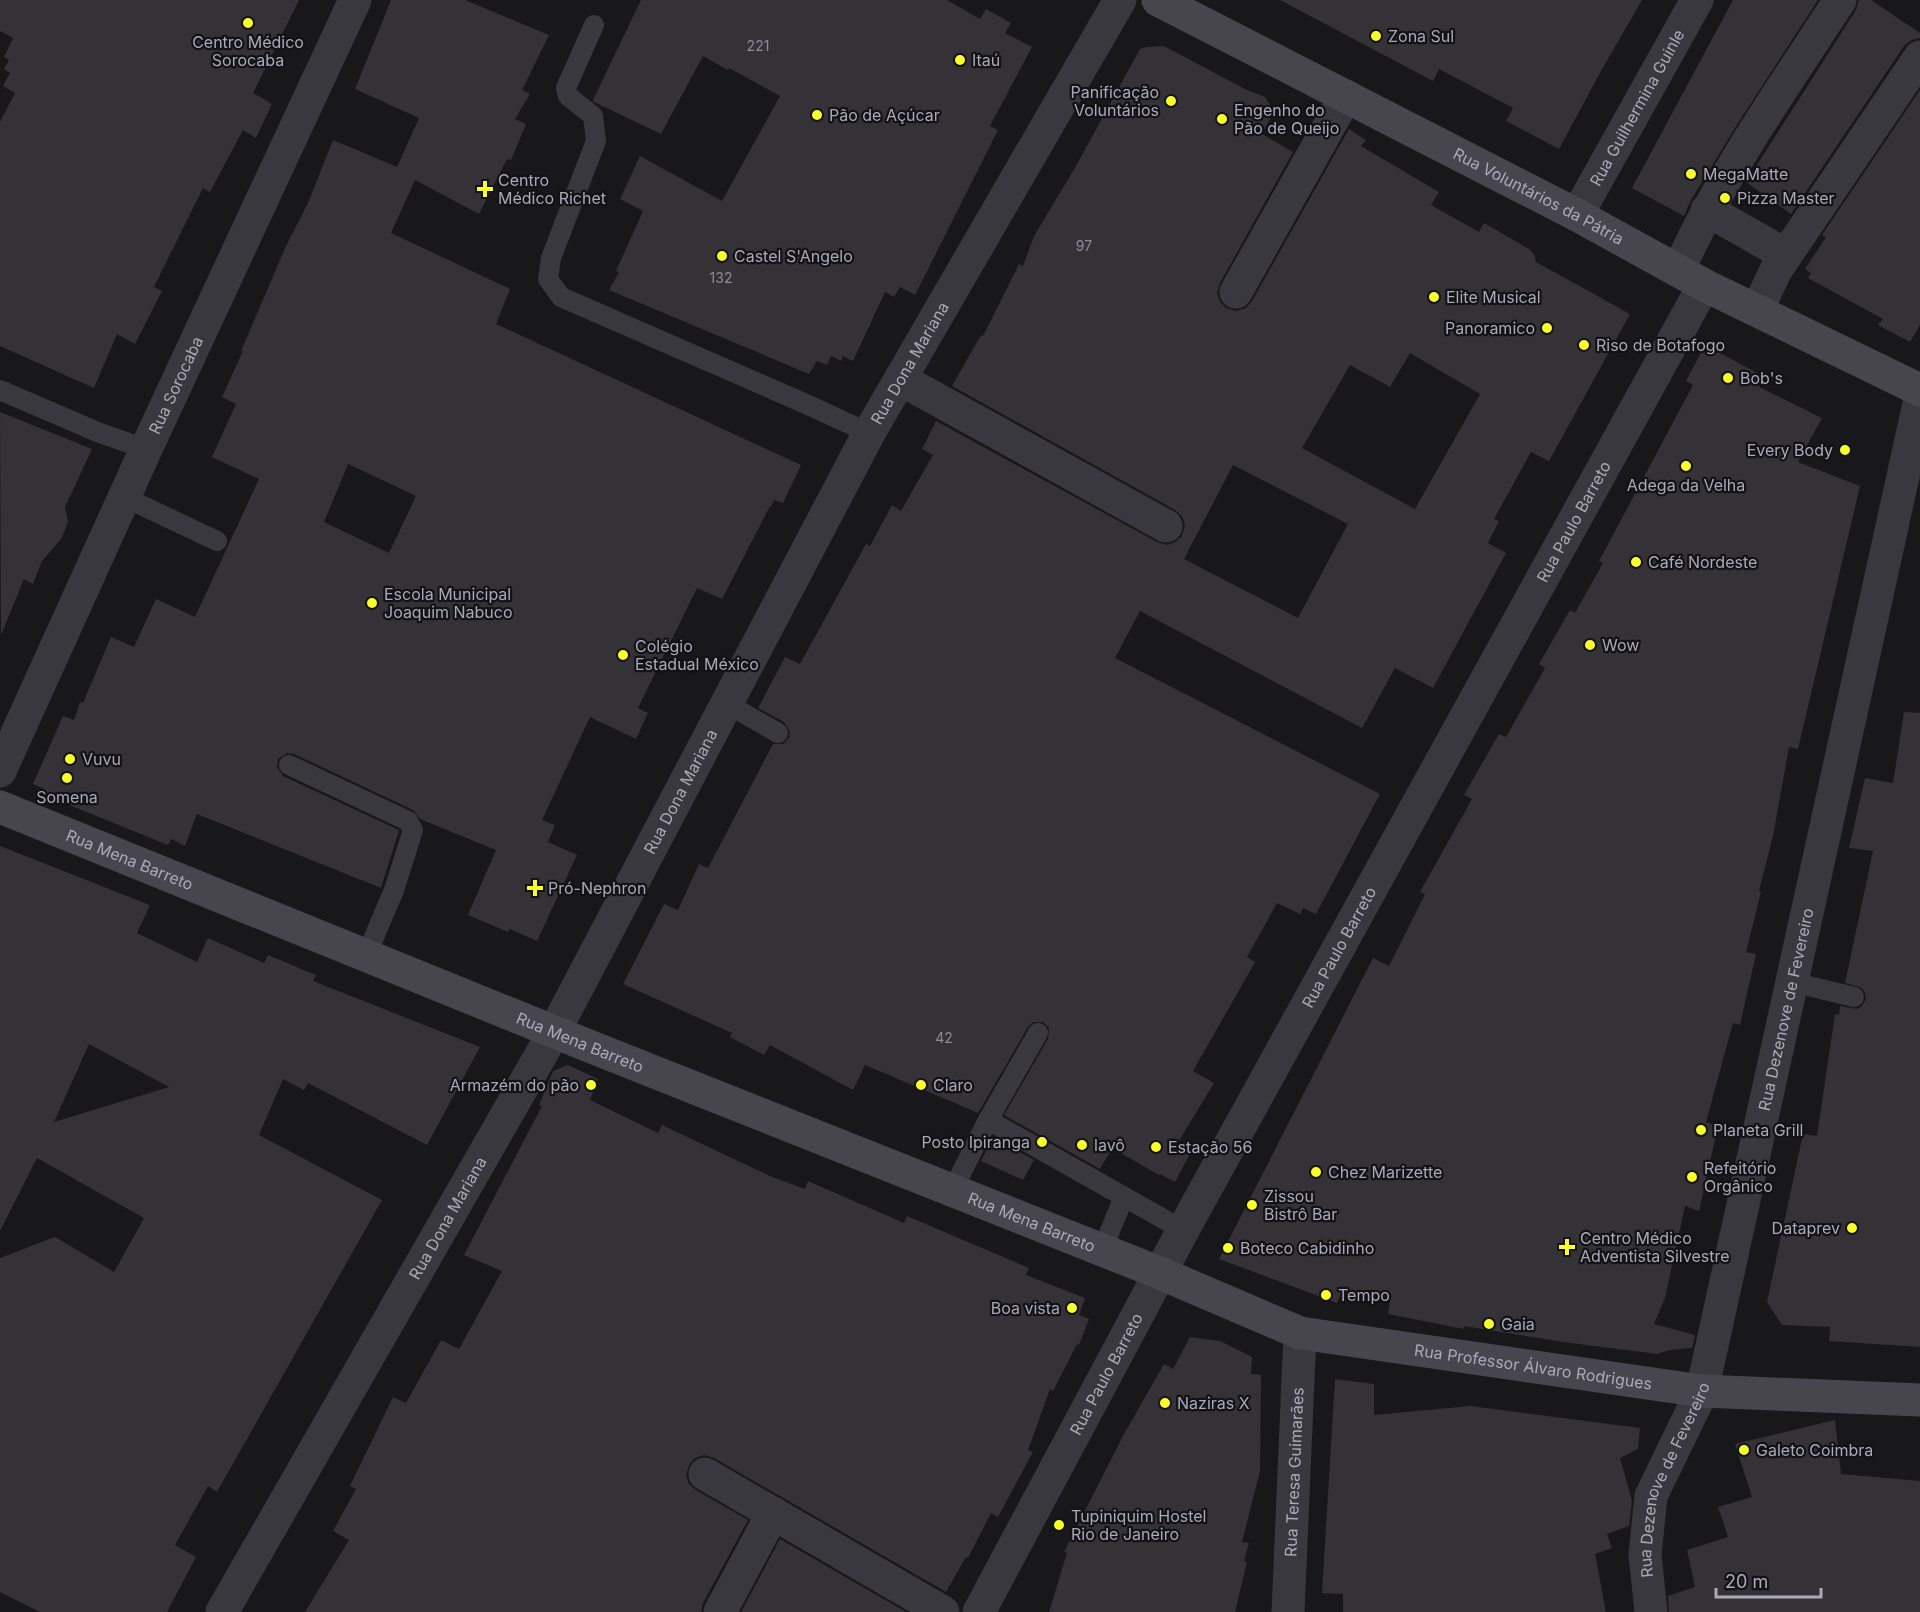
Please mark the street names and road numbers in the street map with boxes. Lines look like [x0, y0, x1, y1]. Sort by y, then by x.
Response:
street label: Rua Guilhermina Guinle [1585, 26, 1689, 189]
street label: Rua Voluntários da Pátria [1450, 143, 1627, 249]
street label: Rua Dona Mariana [866, 298, 953, 428]
street label: Rua Sorocaba [144, 333, 207, 437]
street label: Rua Paulo Barreto [1532, 457, 1615, 586]
street label: Rua Dona Mariana [639, 726, 722, 857]
street label: Rua Mena Barreto [63, 825, 196, 894]
street label: Rua Paulo Barreto [1297, 883, 1380, 1011]
street label: Rua Dezenove de Fevereiro [1754, 906, 1818, 1113]
street label: Rua Mena Barreto [514, 1008, 647, 1077]
street label: Rua Dona Mariana [404, 1153, 491, 1283]
street label: Rua Mena Barreto [965, 1188, 1098, 1256]
street label: Rua Paulo Barreto [1065, 1309, 1147, 1438]
street label: Rua Professor Álvaro Rodrigues [1413, 1340, 1653, 1394]
street label: Rua Dezenove de Fevereiro [1635, 1381, 1714, 1579]
street label: Rua Teresa Guimarães [1280, 1387, 1308, 1557]

